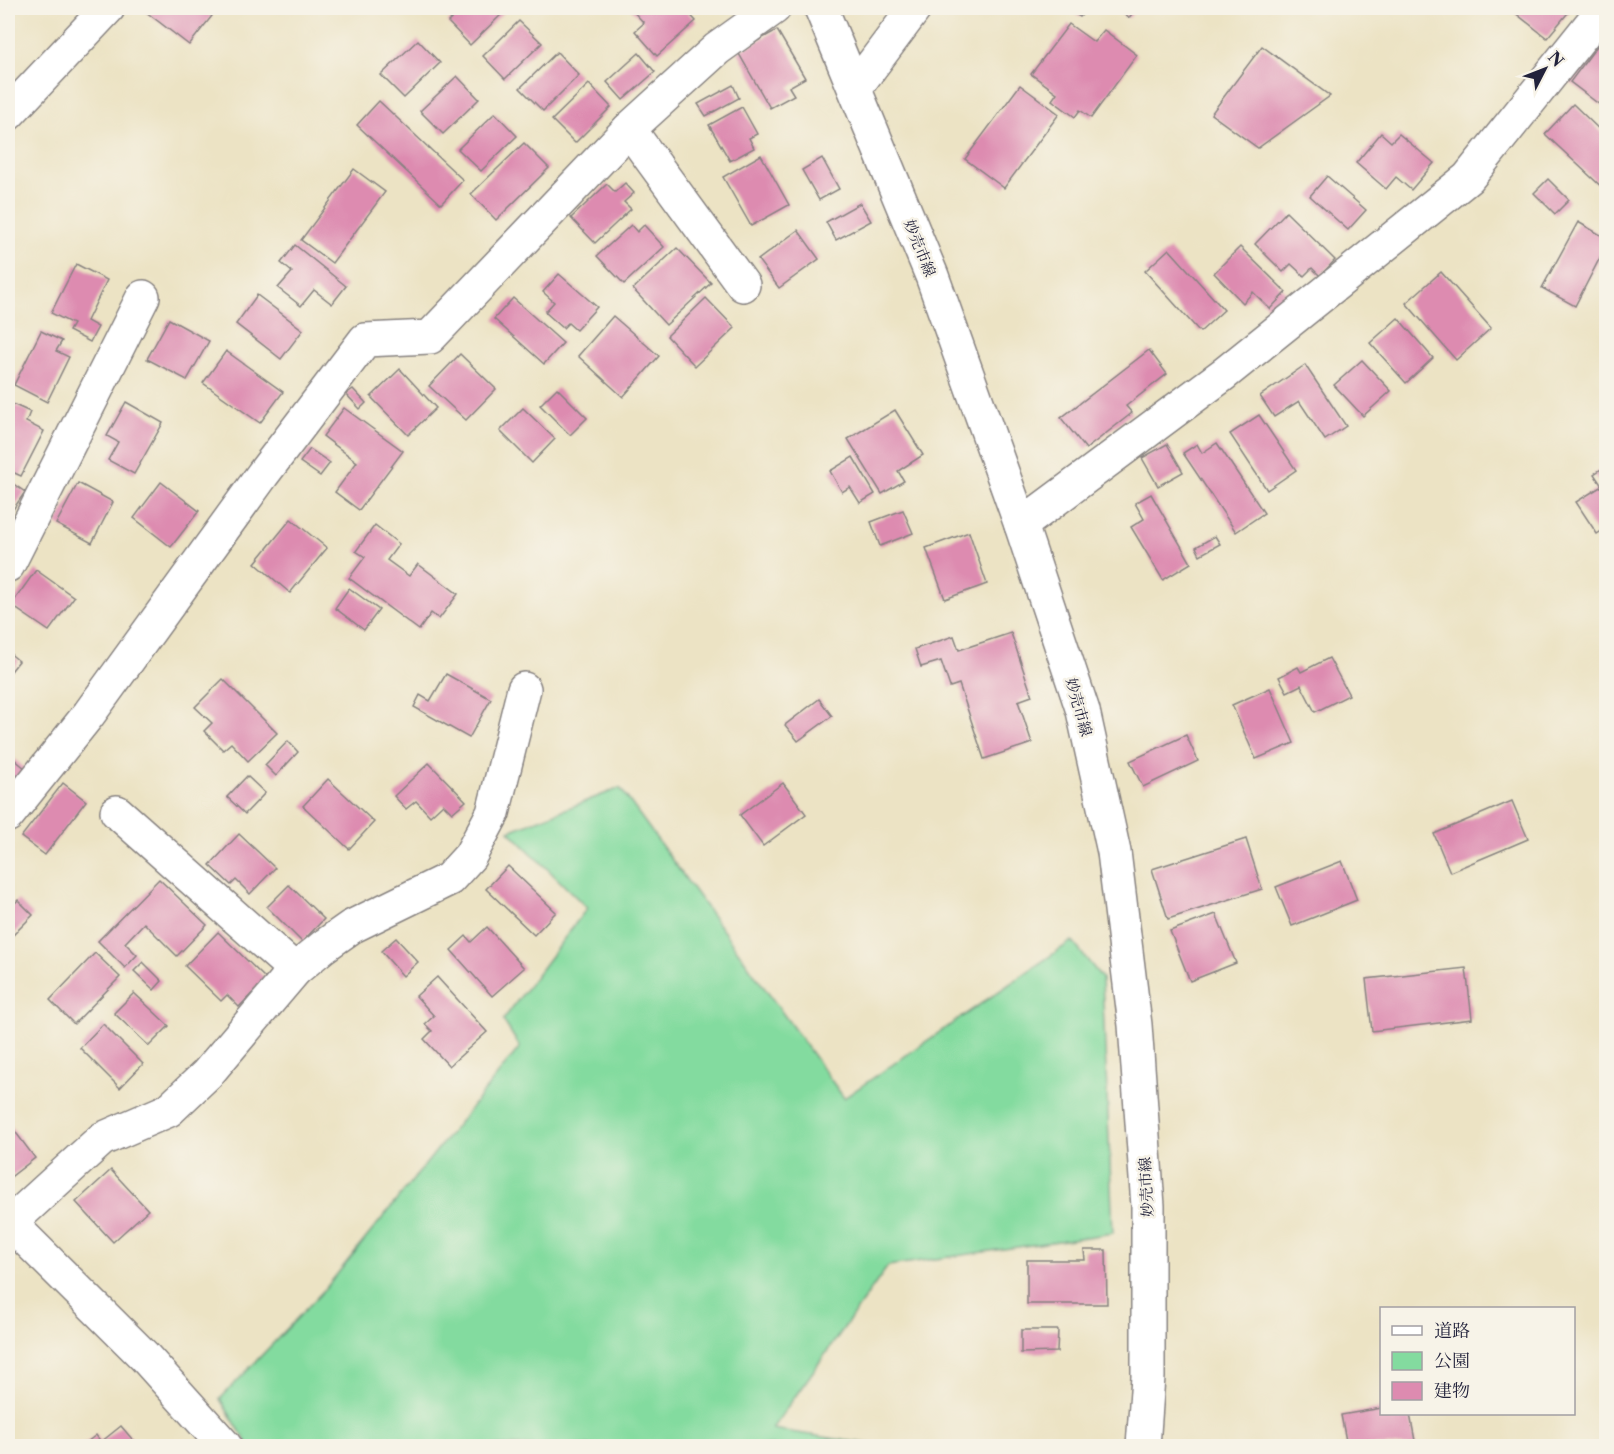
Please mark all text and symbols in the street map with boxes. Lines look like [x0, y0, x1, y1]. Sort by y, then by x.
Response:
north arrow [1515, 39, 1575, 99]
text: N [1544, 47, 1568, 71]
street label: 妙売市線 [900, 217, 940, 279]
street label: 妙売市線 [1062, 676, 1096, 738]
street label: 妙売市線 [1135, 1157, 1157, 1217]
legend [1380, 1307, 1575, 1415]
text: 道路 [1434, 1320, 1470, 1342]
text: 公園 [1434, 1350, 1470, 1372]
text: 建物 [1434, 1380, 1470, 1402]

